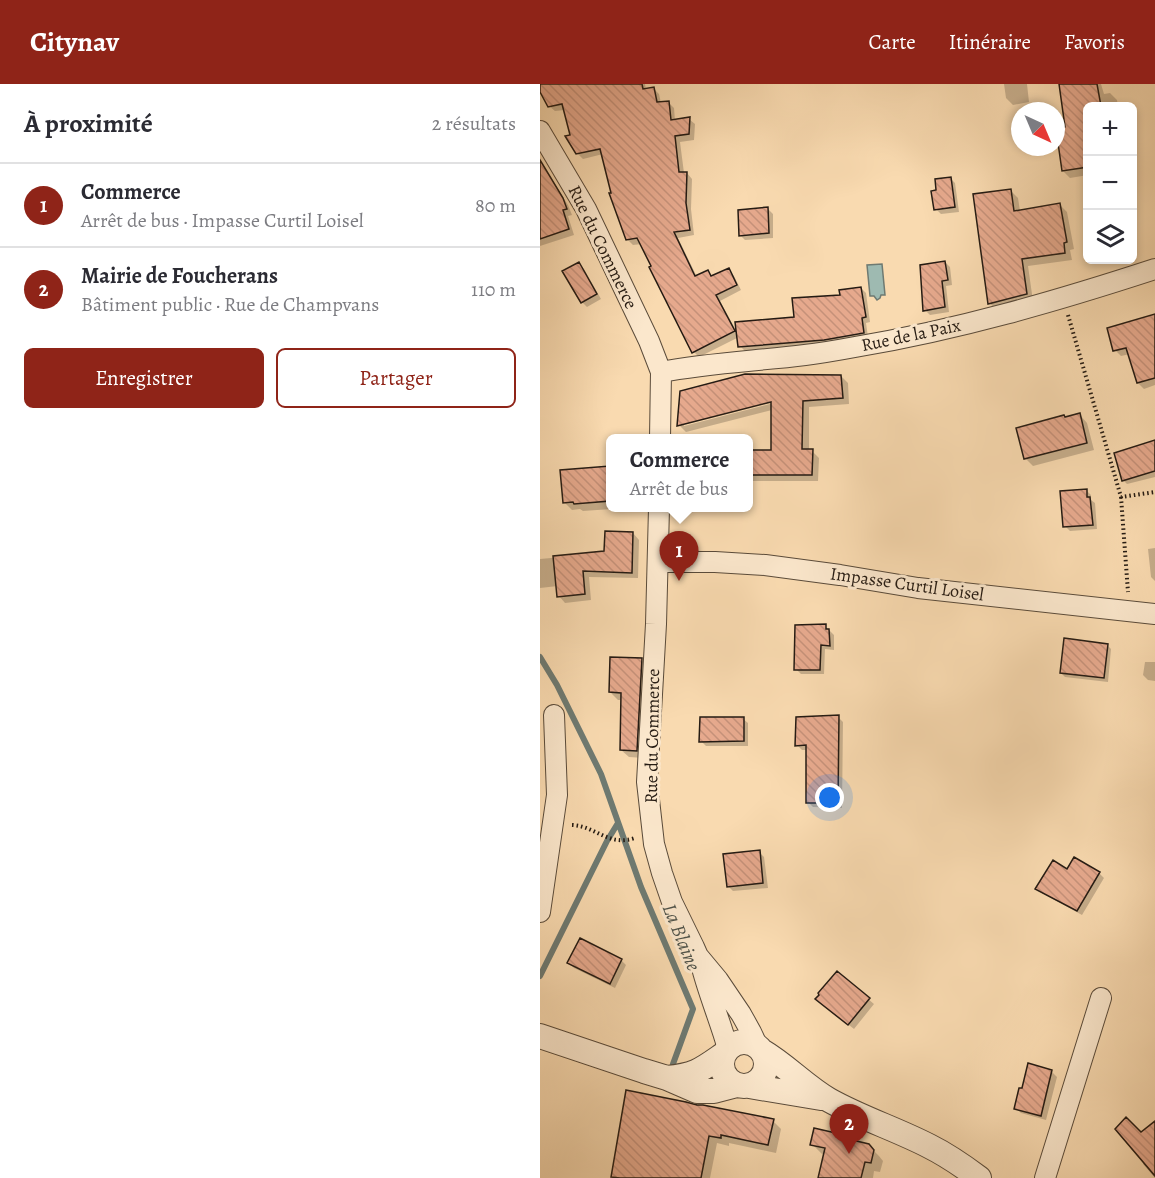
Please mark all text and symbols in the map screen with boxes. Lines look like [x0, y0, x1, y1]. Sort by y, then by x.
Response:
text: Citynav [30, 23, 119, 61]
text: Carte [868, 28, 916, 56]
text: Itinéraire [949, 28, 1031, 56]
text: Favoris [1064, 28, 1125, 56]
north arrow [1011, 102, 1065, 156]
map controls [1083, 102, 1137, 264]
button: + [1083, 102, 1137, 156]
text: À proximité [24, 106, 153, 141]
text: 2 résultats [432, 110, 516, 137]
button: − [1083, 156, 1137, 210]
text: Commerce [81, 177, 181, 207]
street label: Rue du Commerce [563, 181, 643, 313]
text: 1 [40, 192, 47, 219]
text: 80 m [475, 192, 516, 219]
text: Arrêt de bus · Impasse Curtil Loisel [81, 207, 364, 234]
button: layers [1083, 210, 1137, 264]
text: Mairie de Foucherans [81, 261, 278, 291]
text: 2 [39, 276, 48, 303]
text: 110 m [471, 276, 516, 303]
text: Bâtiment public · Rue de Champvans [81, 291, 379, 318]
street label: Rue de la Paix [859, 313, 963, 357]
button: Enregistrer [24, 348, 264, 408]
button: Partager [276, 348, 516, 408]
popup [606, 434, 753, 512]
text: Commerce [630, 445, 729, 475]
text: Arrêt de bus [630, 475, 728, 502]
pin: 1 [660, 532, 698, 581]
street label: Impasse Curtil Loisel [829, 561, 986, 607]
street label: Rue du Commerce [639, 668, 665, 804]
your location [815, 783, 844, 812]
water label: La Blaine [656, 900, 707, 975]
pin: 2 [830, 1104, 868, 1154]

